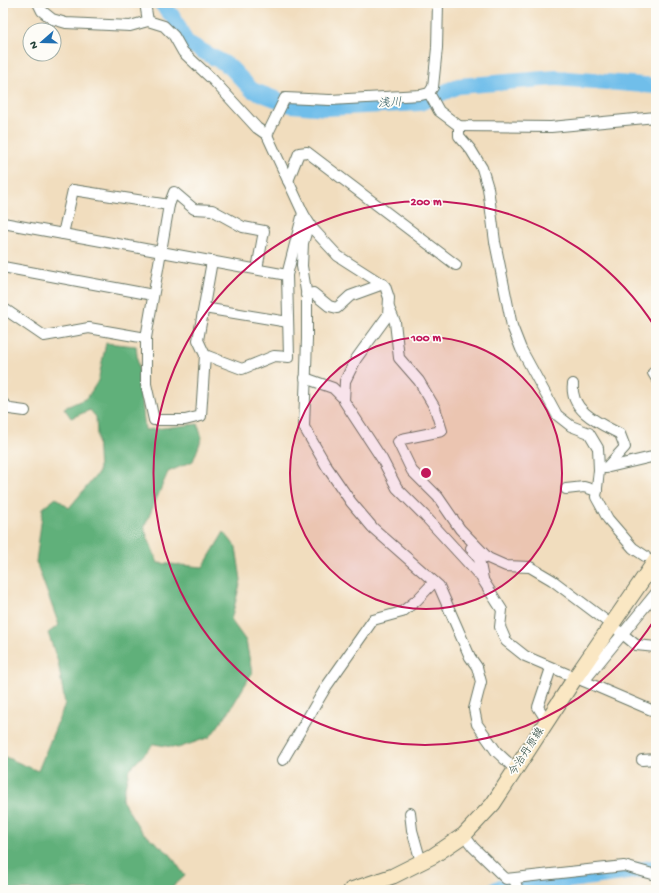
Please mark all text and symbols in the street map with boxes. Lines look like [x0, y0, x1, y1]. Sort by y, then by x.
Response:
north arrow [22, 22, 62, 62]
text: N [28, 39, 41, 50]
water label: 浅川 [378, 95, 402, 112]
text: 200 m [411, 196, 442, 210]
text: 100 m [410, 332, 441, 346]
centre of rings [419, 466, 433, 480]
street label: 今治丹原線 [506, 725, 547, 778]

